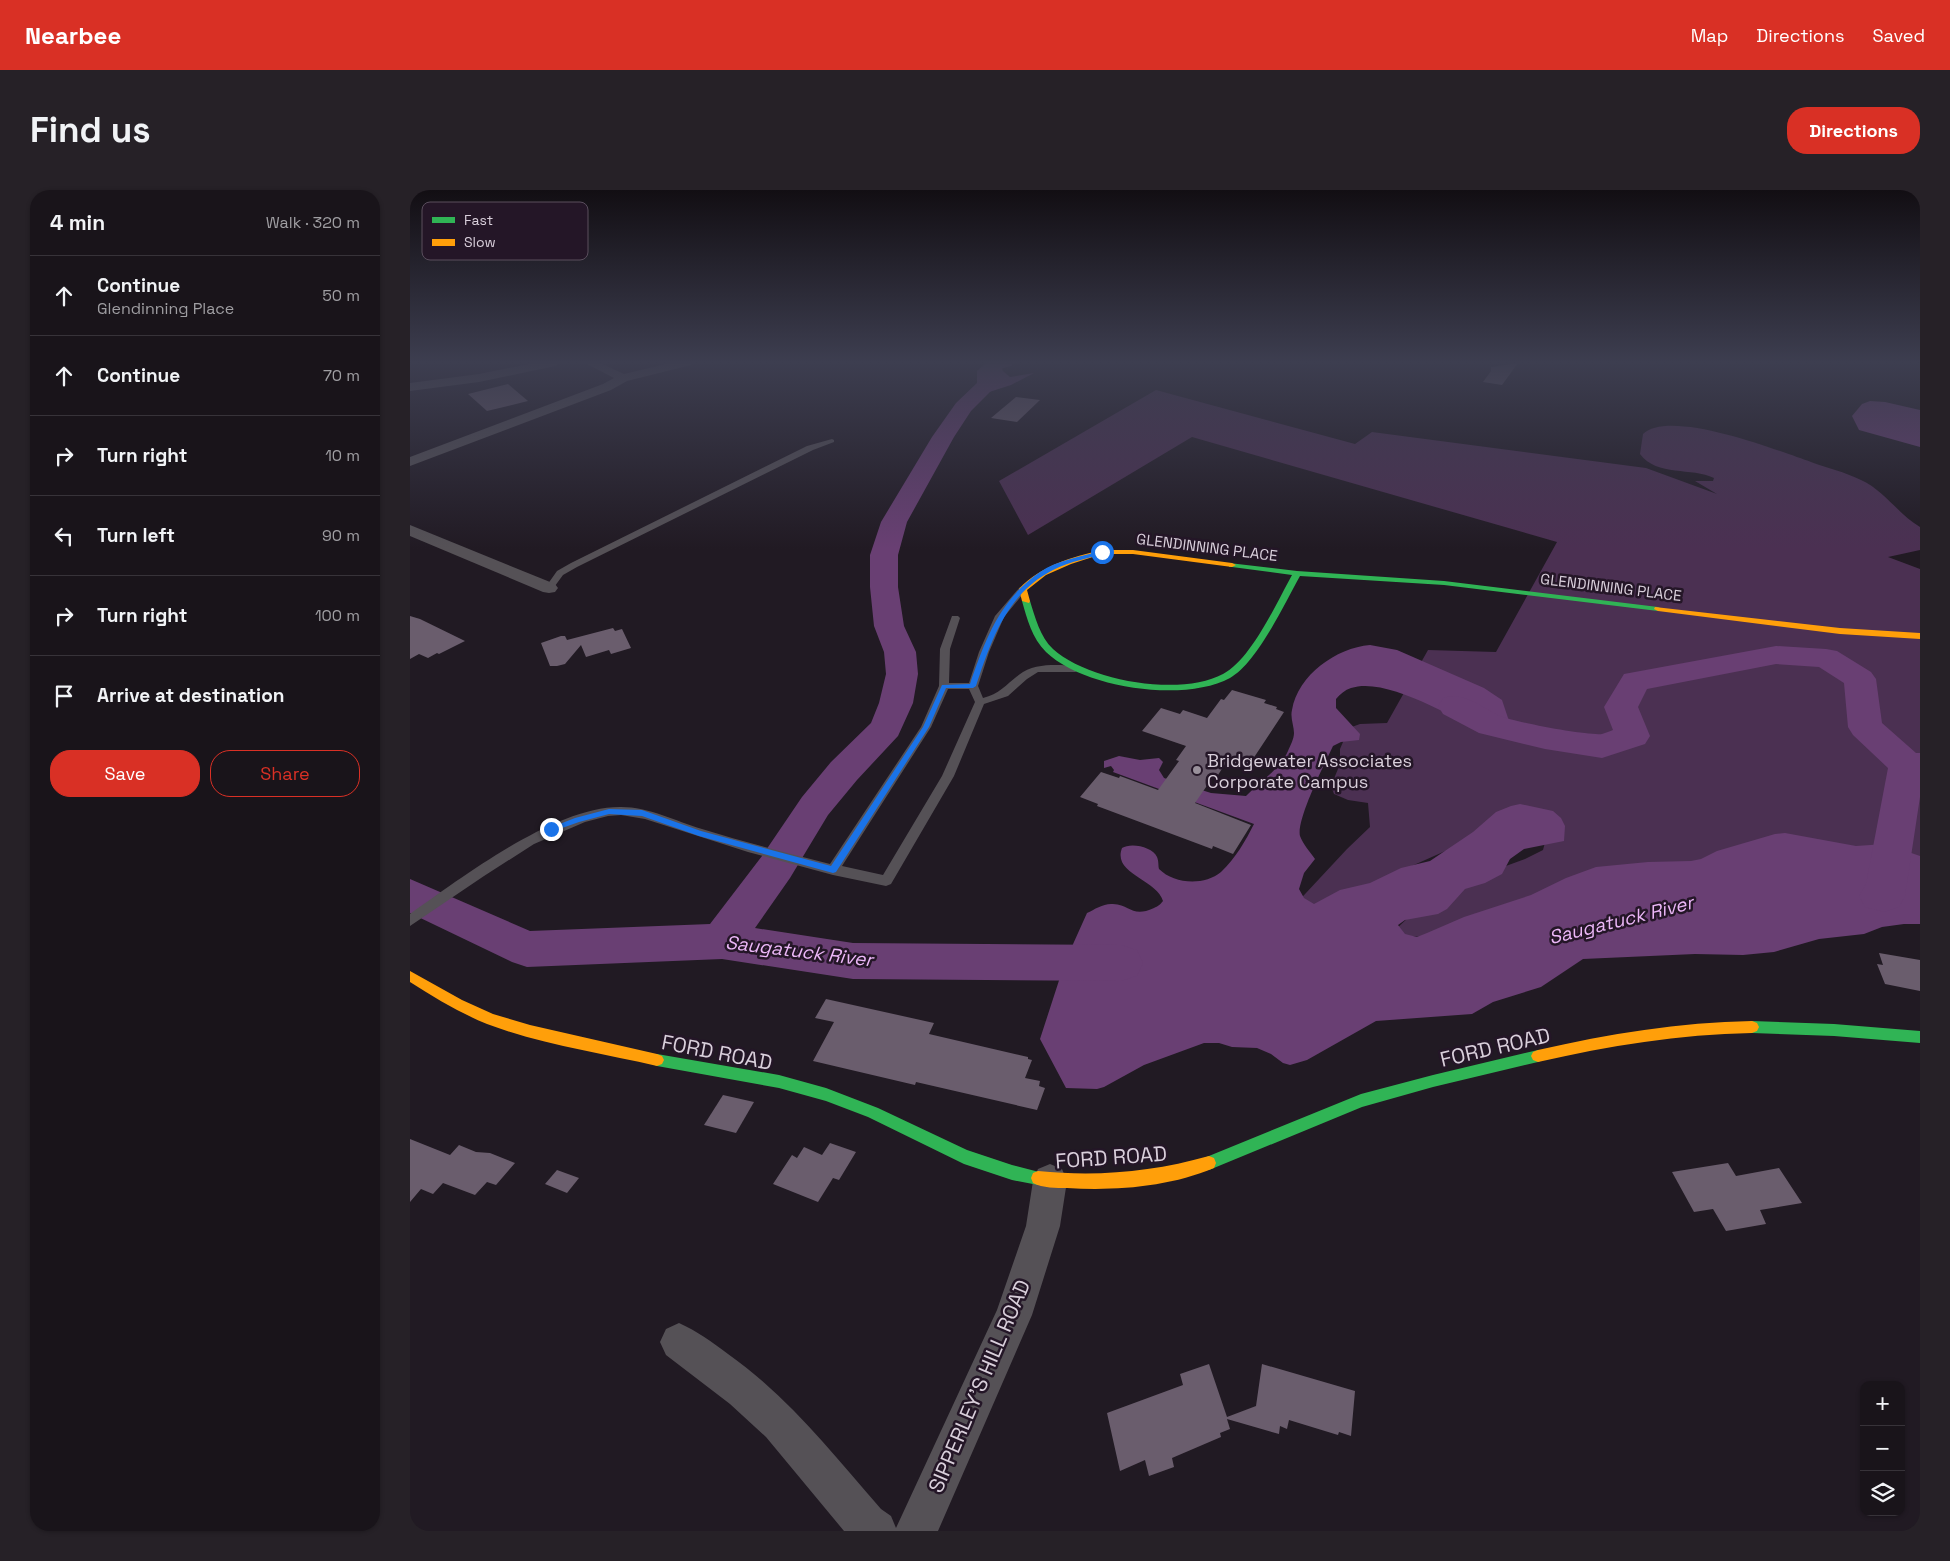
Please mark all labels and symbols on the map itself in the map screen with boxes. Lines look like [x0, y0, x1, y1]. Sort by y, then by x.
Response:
legend [422, 202, 588, 260]
text: Fast [464, 211, 493, 229]
text: Slow [464, 233, 496, 251]
street label: GLENDINNING PLACE [1135, 529, 1279, 565]
route start [1091, 541, 1114, 564]
street label: GLENDINNING PLACE [1539, 569, 1683, 605]
place label: Bridgewater Associates Corporate Campus [1207, 749, 1412, 793]
marker: Bridgewater Associates Corporate Campus [1191, 764, 1203, 776]
route end [540, 818, 563, 841]
water label: Saugatuck River [1546, 889, 1698, 950]
water label: Saugatuck River [724, 930, 876, 973]
street label: FORD ROAD [1437, 1021, 1553, 1073]
street label: FORD ROAD [659, 1028, 775, 1076]
street label: FORD ROAD [1054, 1140, 1168, 1174]
street label: SIPPERLEY'S HILL ROAD [922, 1275, 1036, 1497]

